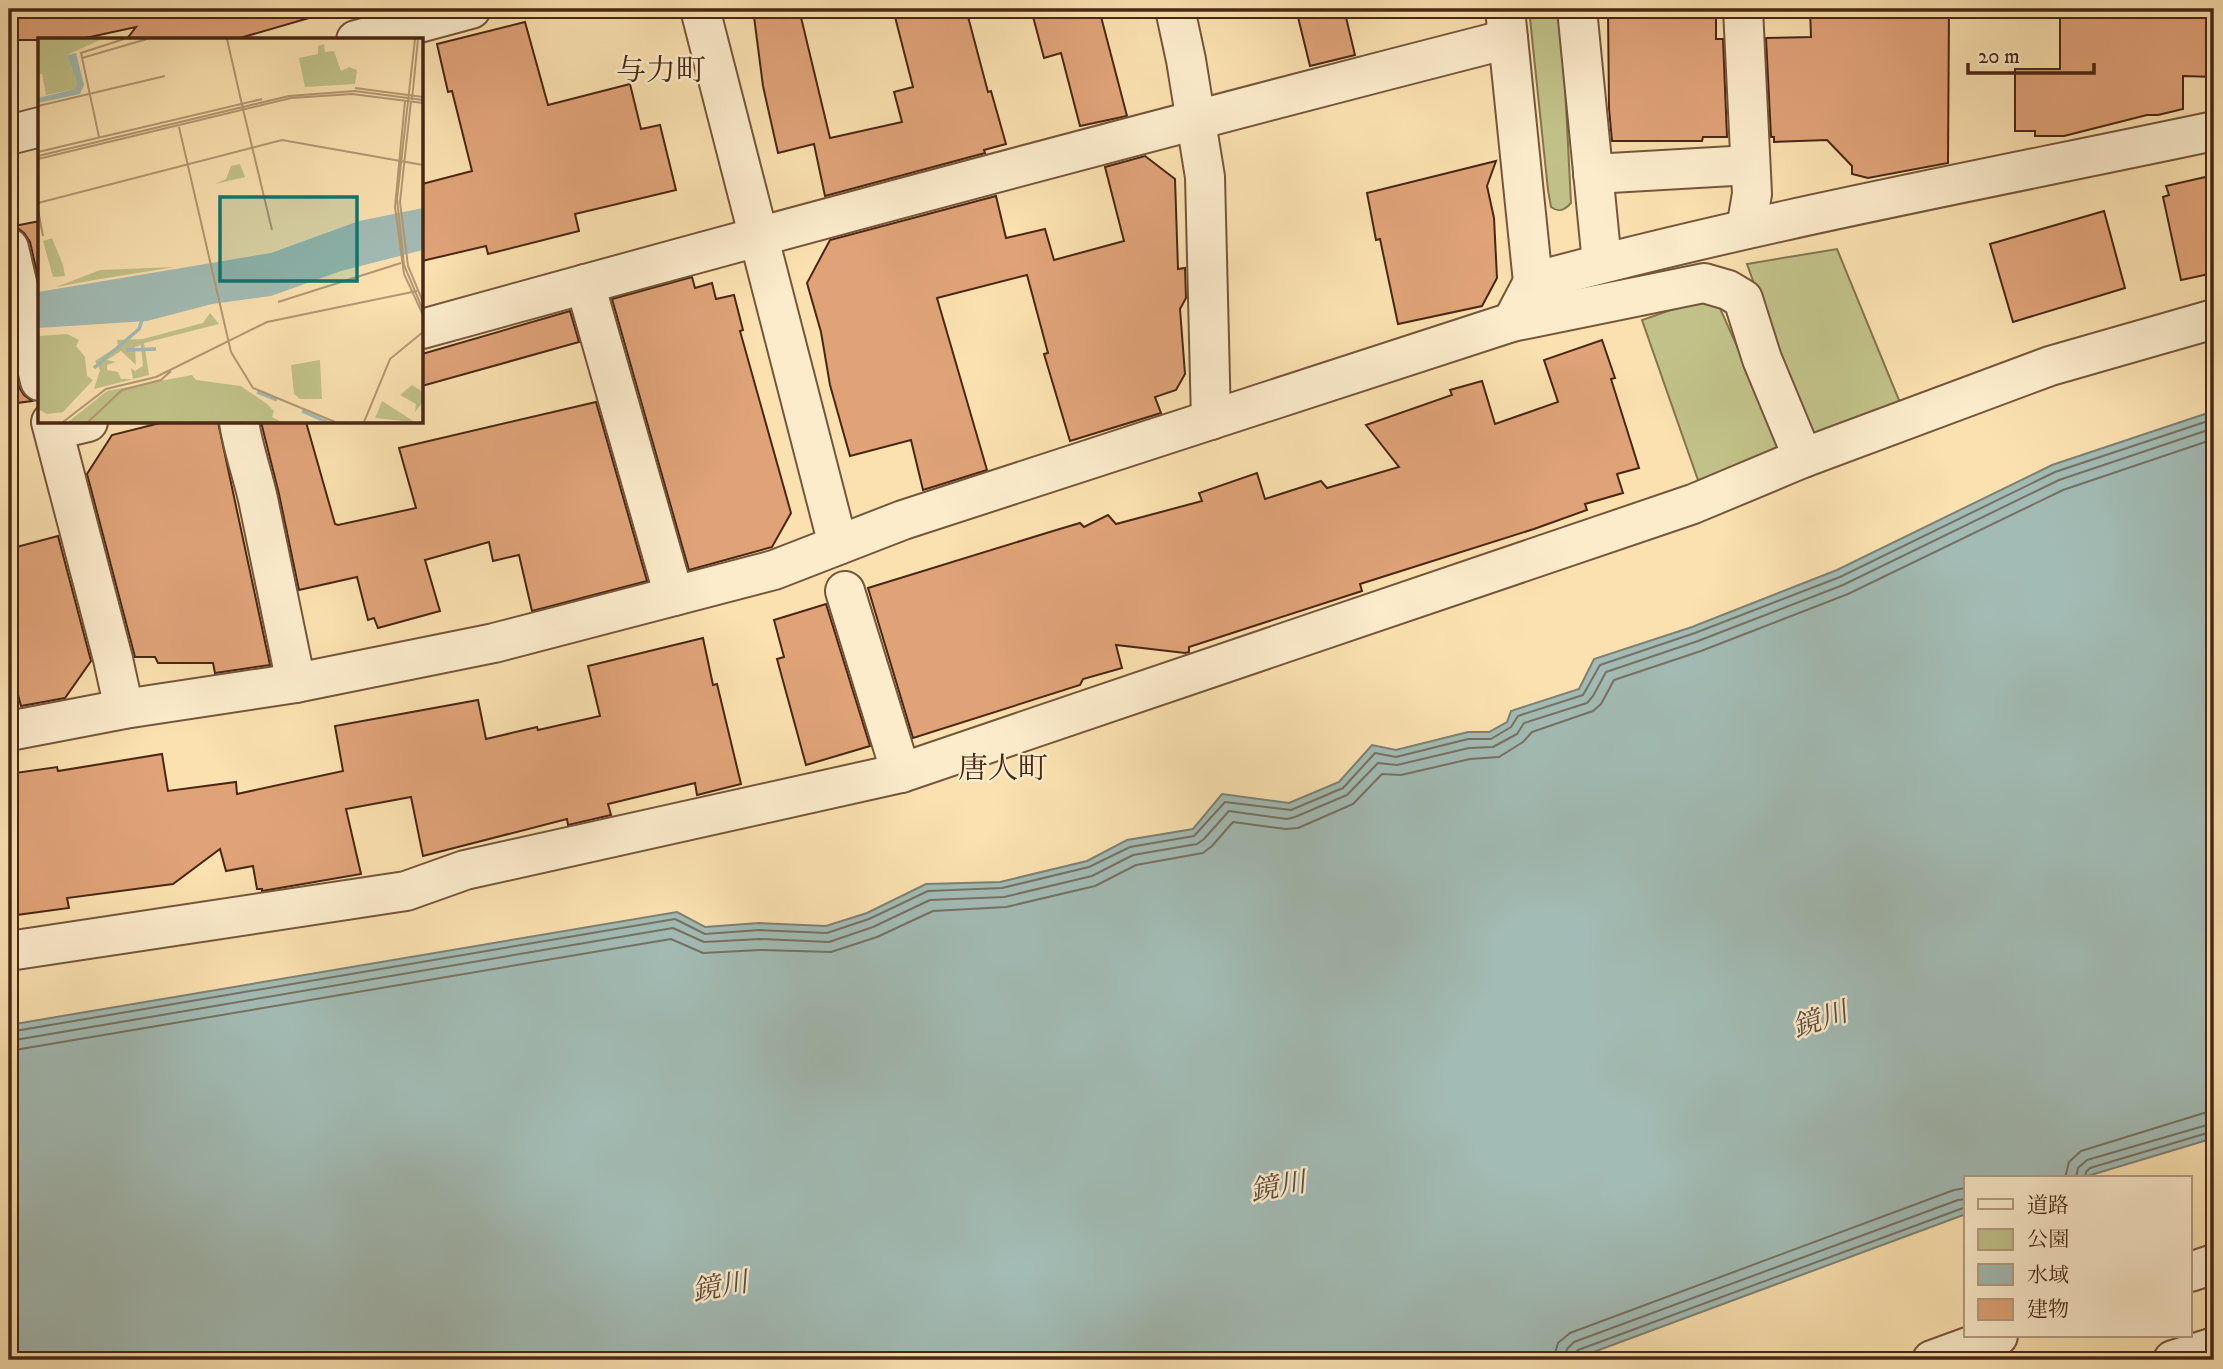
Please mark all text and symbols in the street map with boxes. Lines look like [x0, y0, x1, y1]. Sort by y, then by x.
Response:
scale bar [1968, 32, 2094, 76]
inset map [38, 38, 424, 424]
text: 20 m [1978, 44, 2020, 70]
district label: 与力町 [616, 53, 706, 90]
district label: 唐人町 [958, 751, 1048, 788]
water label: 鏡川 [1788, 994, 1855, 1045]
water label: 鏡川 [1247, 1164, 1312, 1209]
legend [1964, 1176, 2192, 1338]
text: 道路 [2027, 1193, 2069, 1219]
text: 公園 [2027, 1227, 2069, 1253]
text: 水域 [2027, 1263, 2069, 1289]
water label: 鏡川 [689, 1264, 754, 1309]
text: 建物 [2027, 1297, 2069, 1323]

